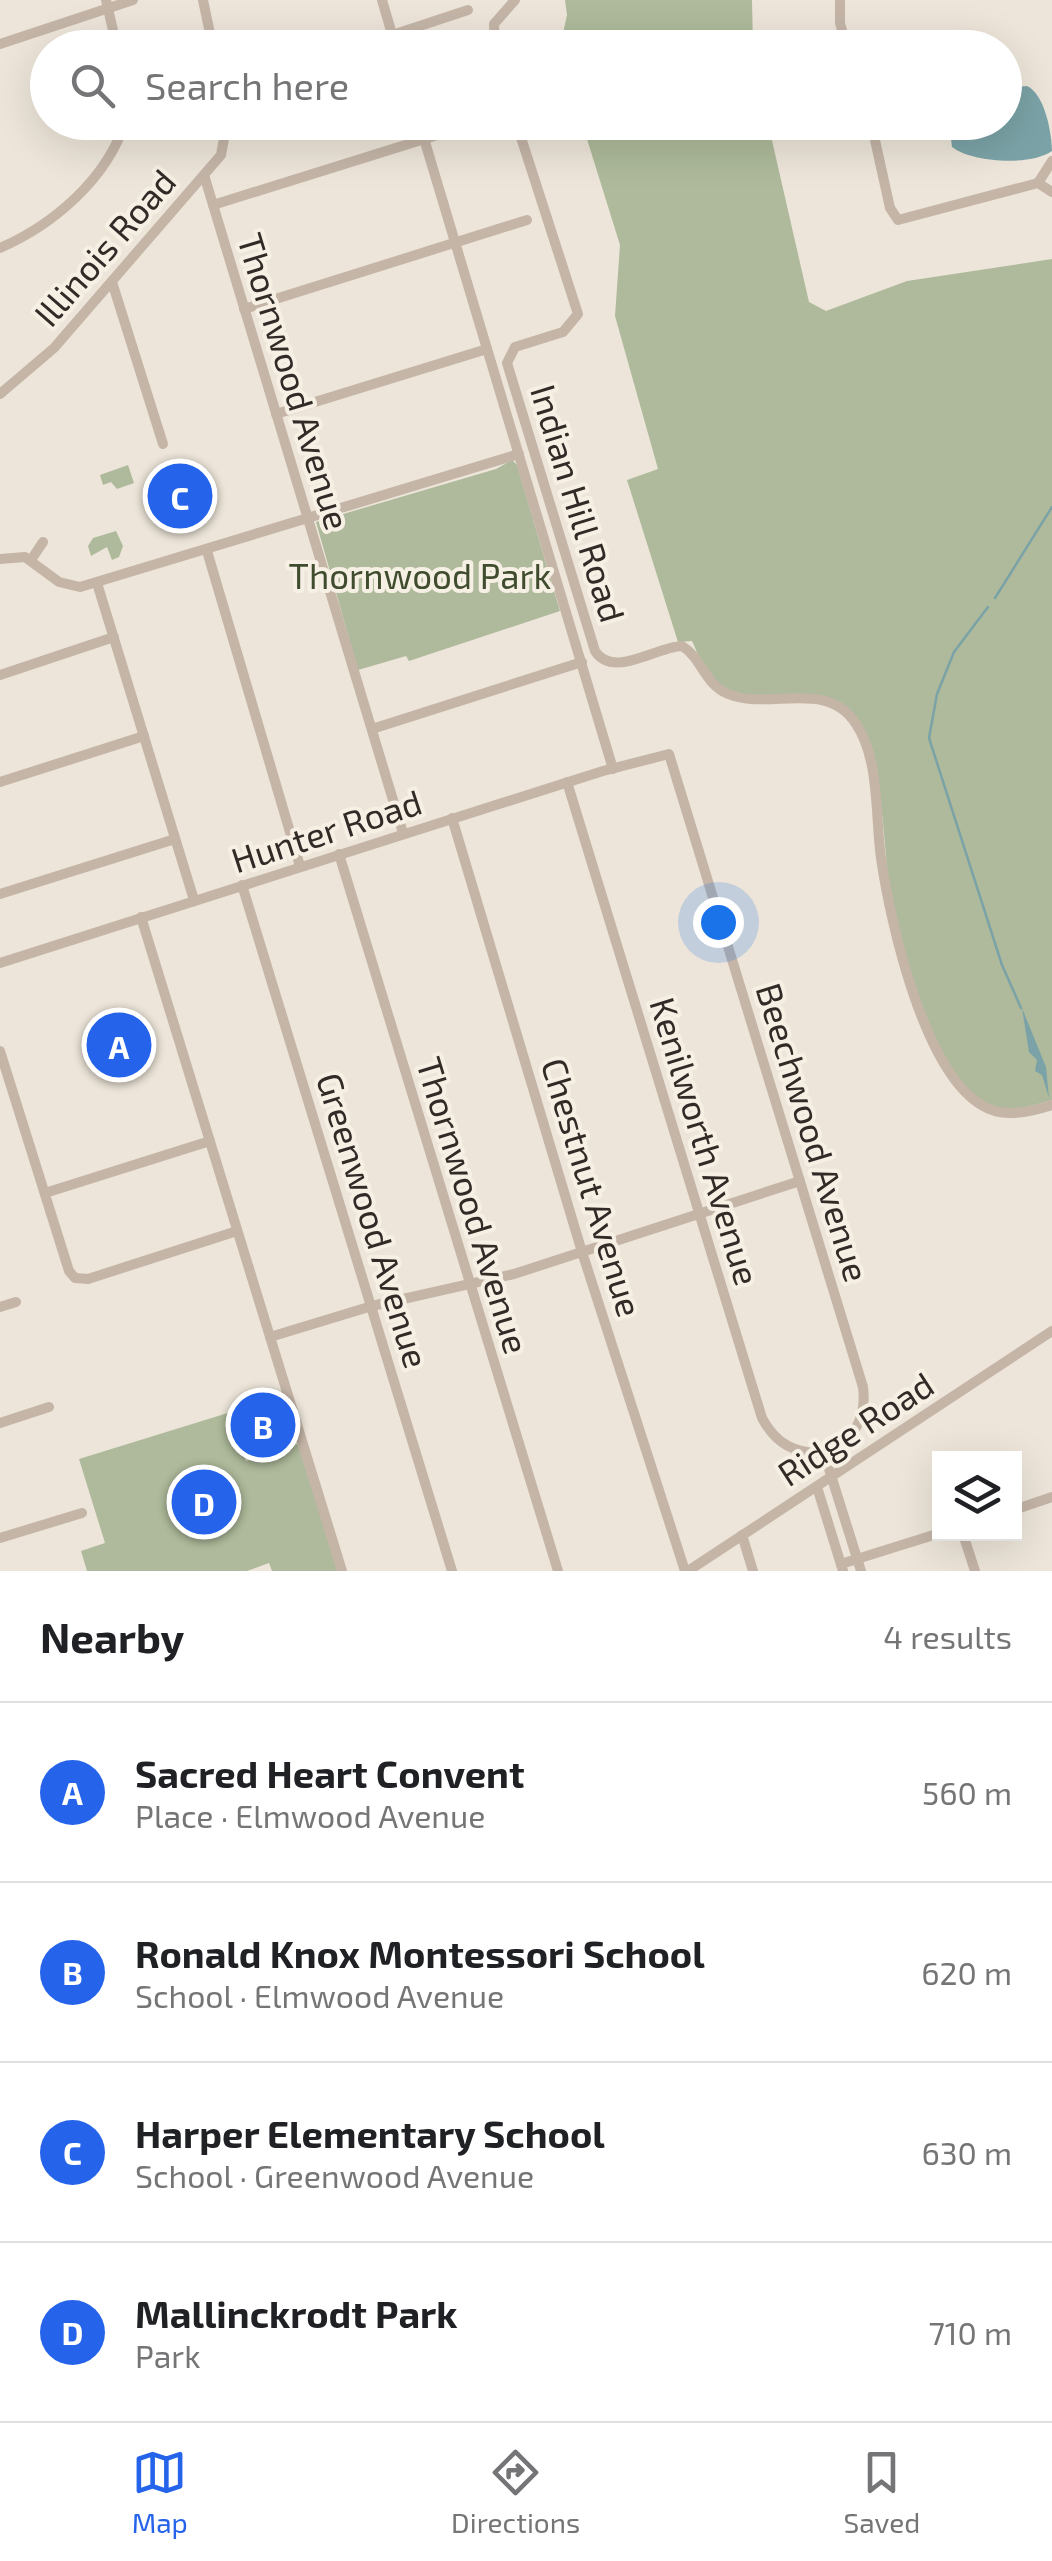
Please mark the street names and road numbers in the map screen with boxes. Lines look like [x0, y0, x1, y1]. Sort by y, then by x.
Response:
street label: Illinois Road [25, 160, 183, 334]
street label: Thornwood Avenue [230, 228, 360, 534]
street label: Indian Hill Road [523, 379, 635, 627]
street label: Hunter Road [226, 780, 426, 880]
street label: Beechwood Avenue [749, 978, 879, 1286]
street label: Kenilworth Avenue [642, 992, 770, 1290]
street label: Thornwood Avenue [409, 1052, 539, 1358]
street label: Chestnut Avenue [534, 1053, 652, 1321]
street label: Greenwood Avenue [309, 1067, 439, 1373]
street label: Ridge Road [769, 1362, 941, 1494]

